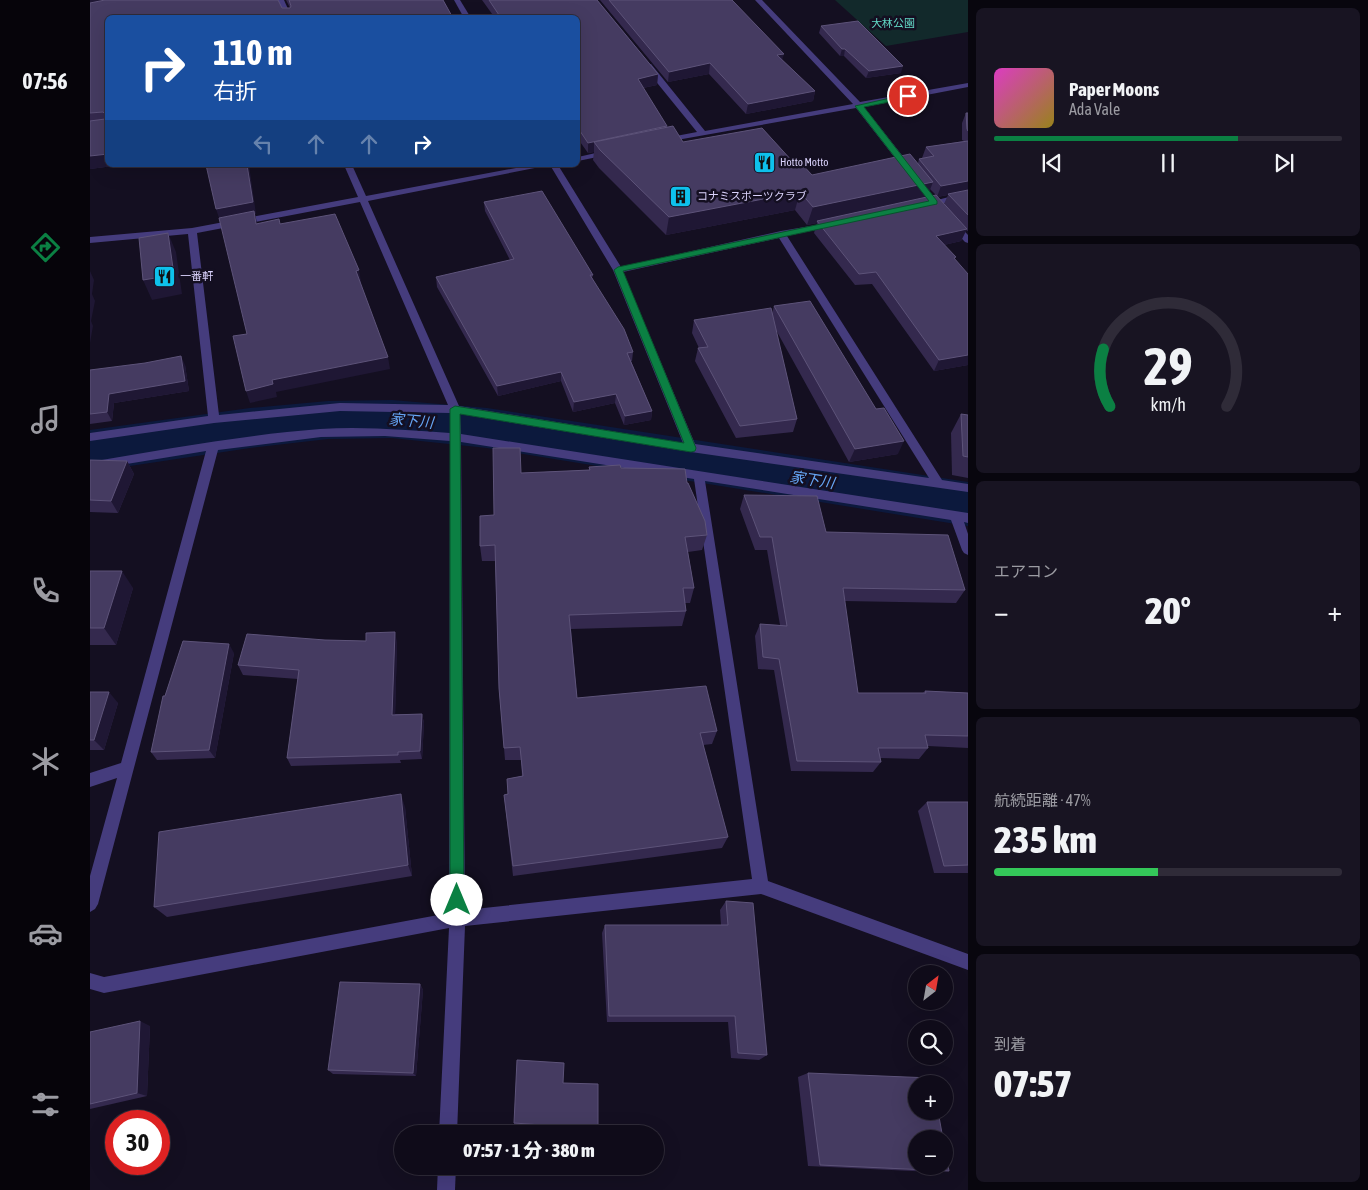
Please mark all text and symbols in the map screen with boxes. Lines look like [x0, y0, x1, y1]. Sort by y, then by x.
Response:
park label: 大林公園 [871, 17, 915, 29]
text: 110 m [213, 32, 292, 72]
icon: right [130, 35, 195, 100]
text: 07:56 [22, 68, 68, 94]
pin [887, 75, 929, 117]
text: 右折 [213, 78, 257, 104]
text: Paper Moons [1069, 78, 1159, 100]
icon: arrive [894, 82, 922, 110]
text: Ada Vale [1069, 100, 1120, 118]
icon: left [249, 130, 277, 158]
icon: ahead [302, 130, 330, 158]
icon: ahead [355, 130, 383, 158]
icon: right [408, 130, 436, 158]
icon: previous [1038, 149, 1066, 177]
icon: pause [1154, 149, 1182, 177]
icon: next [1270, 149, 1298, 177]
restaurant icon: Hotto Motto [752, 150, 776, 174]
place label: Hotto Motto [780, 156, 828, 168]
building icon: コナミスポーツクラブ [669, 184, 693, 208]
place label: コナミスポーツクラブ [697, 190, 807, 202]
icon: directions [28, 230, 63, 265]
restaurant icon: 一番軒 [152, 264, 176, 288]
place label: 一番軒 [180, 270, 214, 282]
text: 29 [1144, 336, 1192, 396]
text: km/h [1150, 394, 1186, 415]
icon: music [28, 402, 63, 437]
water label: 家下川 [388, 410, 436, 431]
water label: 家下川 [789, 468, 838, 492]
text: エアコン [994, 562, 1058, 580]
icon: phone [28, 573, 63, 608]
text: 20° [1145, 589, 1191, 632]
text: − [994, 595, 1009, 627]
text: + [1327, 595, 1342, 627]
icon: climate [28, 744, 63, 779]
text: 航続距離 · 47% [994, 791, 1091, 809]
text: 235 km [994, 818, 1097, 861]
position arrow [430, 873, 482, 925]
icon: car [28, 916, 63, 951]
north arrow [908, 965, 952, 1010]
map controls [908, 965, 953, 1175]
button: search [908, 1020, 953, 1065]
text: 到着 [994, 1035, 1026, 1053]
text: 07:57 [994, 1062, 1072, 1105]
button: + [908, 1075, 953, 1120]
icon: filters [28, 1087, 63, 1122]
speed limit sign: 30 [105, 1110, 170, 1175]
button: − [908, 1130, 953, 1175]
text: 07:57 · 1 分 · 380 m [463, 1139, 595, 1161]

